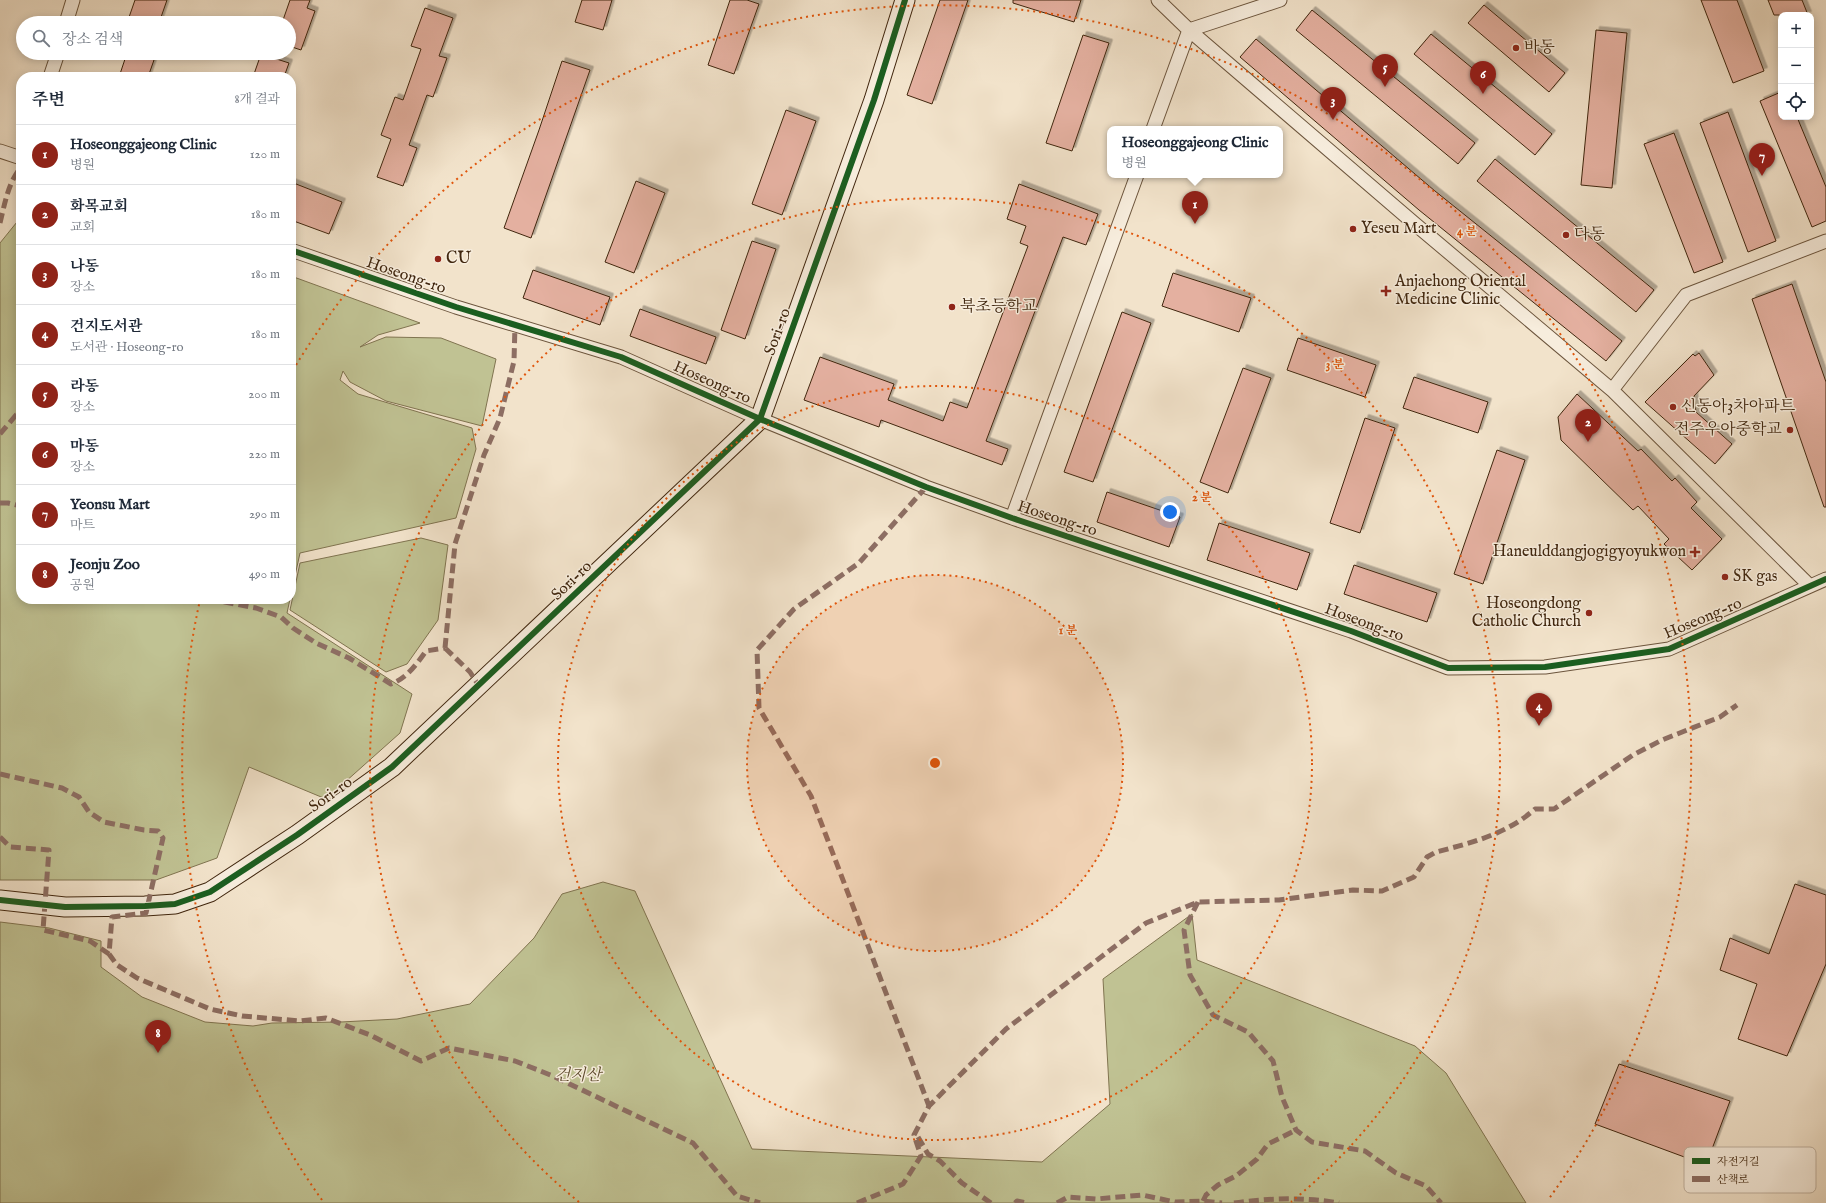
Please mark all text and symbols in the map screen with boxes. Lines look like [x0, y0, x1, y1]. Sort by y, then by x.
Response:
map controls [1778, 12, 1814, 120]
button: + [1778, 12, 1814, 48]
search box [16, 16, 296, 60]
icon: search [30, 27, 52, 49]
text: 장소 검색 [62, 30, 123, 49]
place label: 바동 [1524, 38, 1555, 58]
marker: 바동 [1511, 43, 1521, 53]
button: − [1778, 48, 1814, 84]
pin: 5 [1372, 54, 1398, 87]
pin: 6 [1470, 61, 1496, 94]
button: locate [1778, 84, 1814, 120]
pin: 3 [1320, 87, 1346, 120]
text: 주변 [32, 90, 65, 111]
text: 8개 결과 [234, 91, 280, 108]
popup [1107, 126, 1283, 178]
text: Hoseonggajeong Clinic [1122, 133, 1268, 152]
text: Hoseonggajeong Clinic [70, 135, 217, 154]
pin: 7 [1749, 143, 1775, 176]
text: 1 [43, 146, 47, 163]
text: 120 m [250, 146, 280, 163]
text: 병원 [1122, 155, 1147, 172]
text: 병원 [70, 157, 95, 174]
pin: 1 [1182, 191, 1208, 224]
text: 화목교회 [70, 197, 128, 216]
text: 2 [42, 206, 48, 223]
text: 180 m [251, 206, 280, 223]
text: 교회 [70, 219, 95, 236]
place label: Yeseu Mart [1361, 219, 1437, 239]
marker: Yeseu Mart [1348, 224, 1358, 234]
text: 4 분 [1457, 224, 1477, 239]
place label: 다동 [1574, 225, 1605, 245]
marker: 다동 [1561, 230, 1571, 240]
place label: CU [446, 249, 471, 269]
street label: Hoseong-ro [364, 253, 449, 299]
marker: CU [433, 254, 443, 264]
text: 나동 [70, 257, 99, 276]
text: 3 [43, 266, 47, 283]
text: 180 m [251, 266, 280, 283]
place label: Anjaehong Oriental Medicine Clinic [1394, 272, 1527, 310]
text: 장소 [70, 279, 95, 296]
marker: Anjaehong Oriental Medicine Clinic [1380, 285, 1392, 297]
place label: 북초등학교 [960, 297, 1037, 317]
marker: 북초등학교 [947, 302, 957, 312]
street label: Sori-ro [760, 305, 796, 358]
text: 건지도서관 [70, 317, 142, 336]
text: 4 [42, 326, 48, 343]
text: 180 m [251, 326, 280, 343]
text: 도서관 · Hoseong-ro [70, 339, 183, 356]
street label: Hoseong-ro [670, 357, 754, 409]
text: 3 분 [1326, 357, 1345, 372]
text: 라동 [70, 377, 99, 396]
text: 5 [43, 386, 47, 403]
text: 200 m [248, 386, 280, 403]
place label: 신동아3차아파트 [1681, 397, 1796, 417]
text: 장소 [70, 399, 95, 416]
marker: 신동아3차아파트 [1668, 402, 1678, 412]
pin: 2 [1575, 409, 1601, 442]
place label: 전주우아중학교 [1674, 420, 1782, 440]
marker: 전주우아중학교 [1785, 425, 1795, 435]
text: 마동 [70, 437, 99, 456]
text: 6 [42, 446, 48, 463]
text: 220 m [249, 446, 280, 463]
text: 장소 [70, 459, 95, 476]
text: 2 분 [1192, 490, 1212, 505]
text: Yeonsu Mart [70, 495, 150, 514]
street label: Hoseong-ro [1015, 497, 1100, 541]
your location [1160, 502, 1180, 522]
text: 7 [42, 506, 48, 523]
text: 290 m [249, 506, 280, 523]
text: 마트 [70, 517, 95, 534]
place label: Haneulddangjogigyoyukwon [1493, 542, 1686, 562]
marker: Haneulddangjogigyoyukwon [1689, 546, 1701, 558]
text: Jeonju Zoo [70, 555, 140, 574]
street label: Sori-ro [547, 557, 597, 605]
text: 8 [42, 566, 48, 583]
text: 490 m [249, 566, 280, 583]
place label: SK gas [1733, 567, 1778, 587]
marker: SK gas [1720, 572, 1730, 582]
text: 공원 [70, 577, 95, 594]
street label: Hoseong-ro [1661, 593, 1745, 644]
place label: Hoseongdong Catholic Church [1472, 594, 1581, 632]
street label: Hoseong-ro [1322, 599, 1407, 647]
marker: Hoseongdong Catholic Church [1584, 608, 1594, 618]
text: 1 분 [1059, 623, 1078, 638]
pin: 4 [1526, 693, 1552, 726]
centre of rings [928, 756, 942, 770]
street label: Sori-ro [305, 772, 357, 817]
pin: 8 [145, 1020, 171, 1053]
park label: 건지산 [555, 1066, 604, 1086]
legend [1684, 1147, 1816, 1193]
text: 자전거길 [1717, 1155, 1760, 1169]
text: 산책로 [1717, 1173, 1749, 1187]

